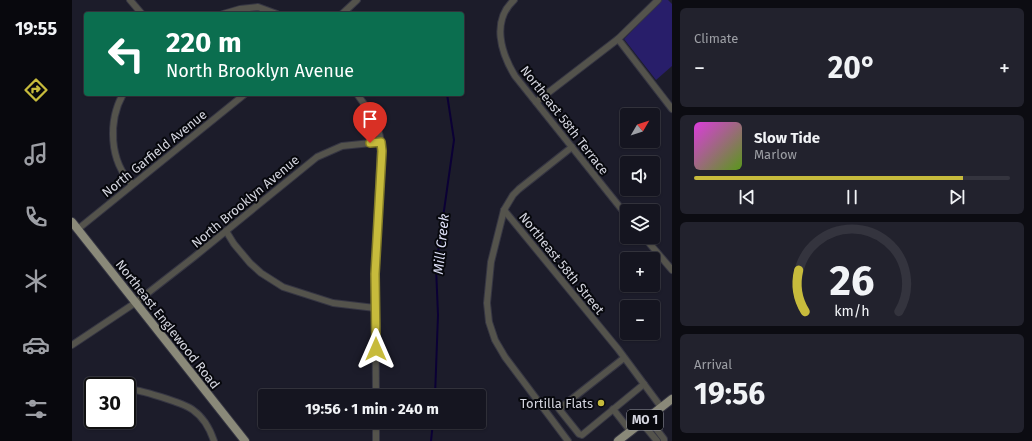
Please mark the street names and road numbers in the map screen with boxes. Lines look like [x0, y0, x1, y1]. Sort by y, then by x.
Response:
street label: Northeast 58th Terrace [517, 63, 612, 178]
street label: North Garfield Avenue [99, 107, 210, 200]
street label: North Brooklyn Avenue [188, 152, 302, 251]
street label: Northeast 58th Street [516, 209, 607, 317]
street label: Northeast Englewood Road [113, 257, 223, 392]
road number: MO 1 [627, 410, 663, 430]

